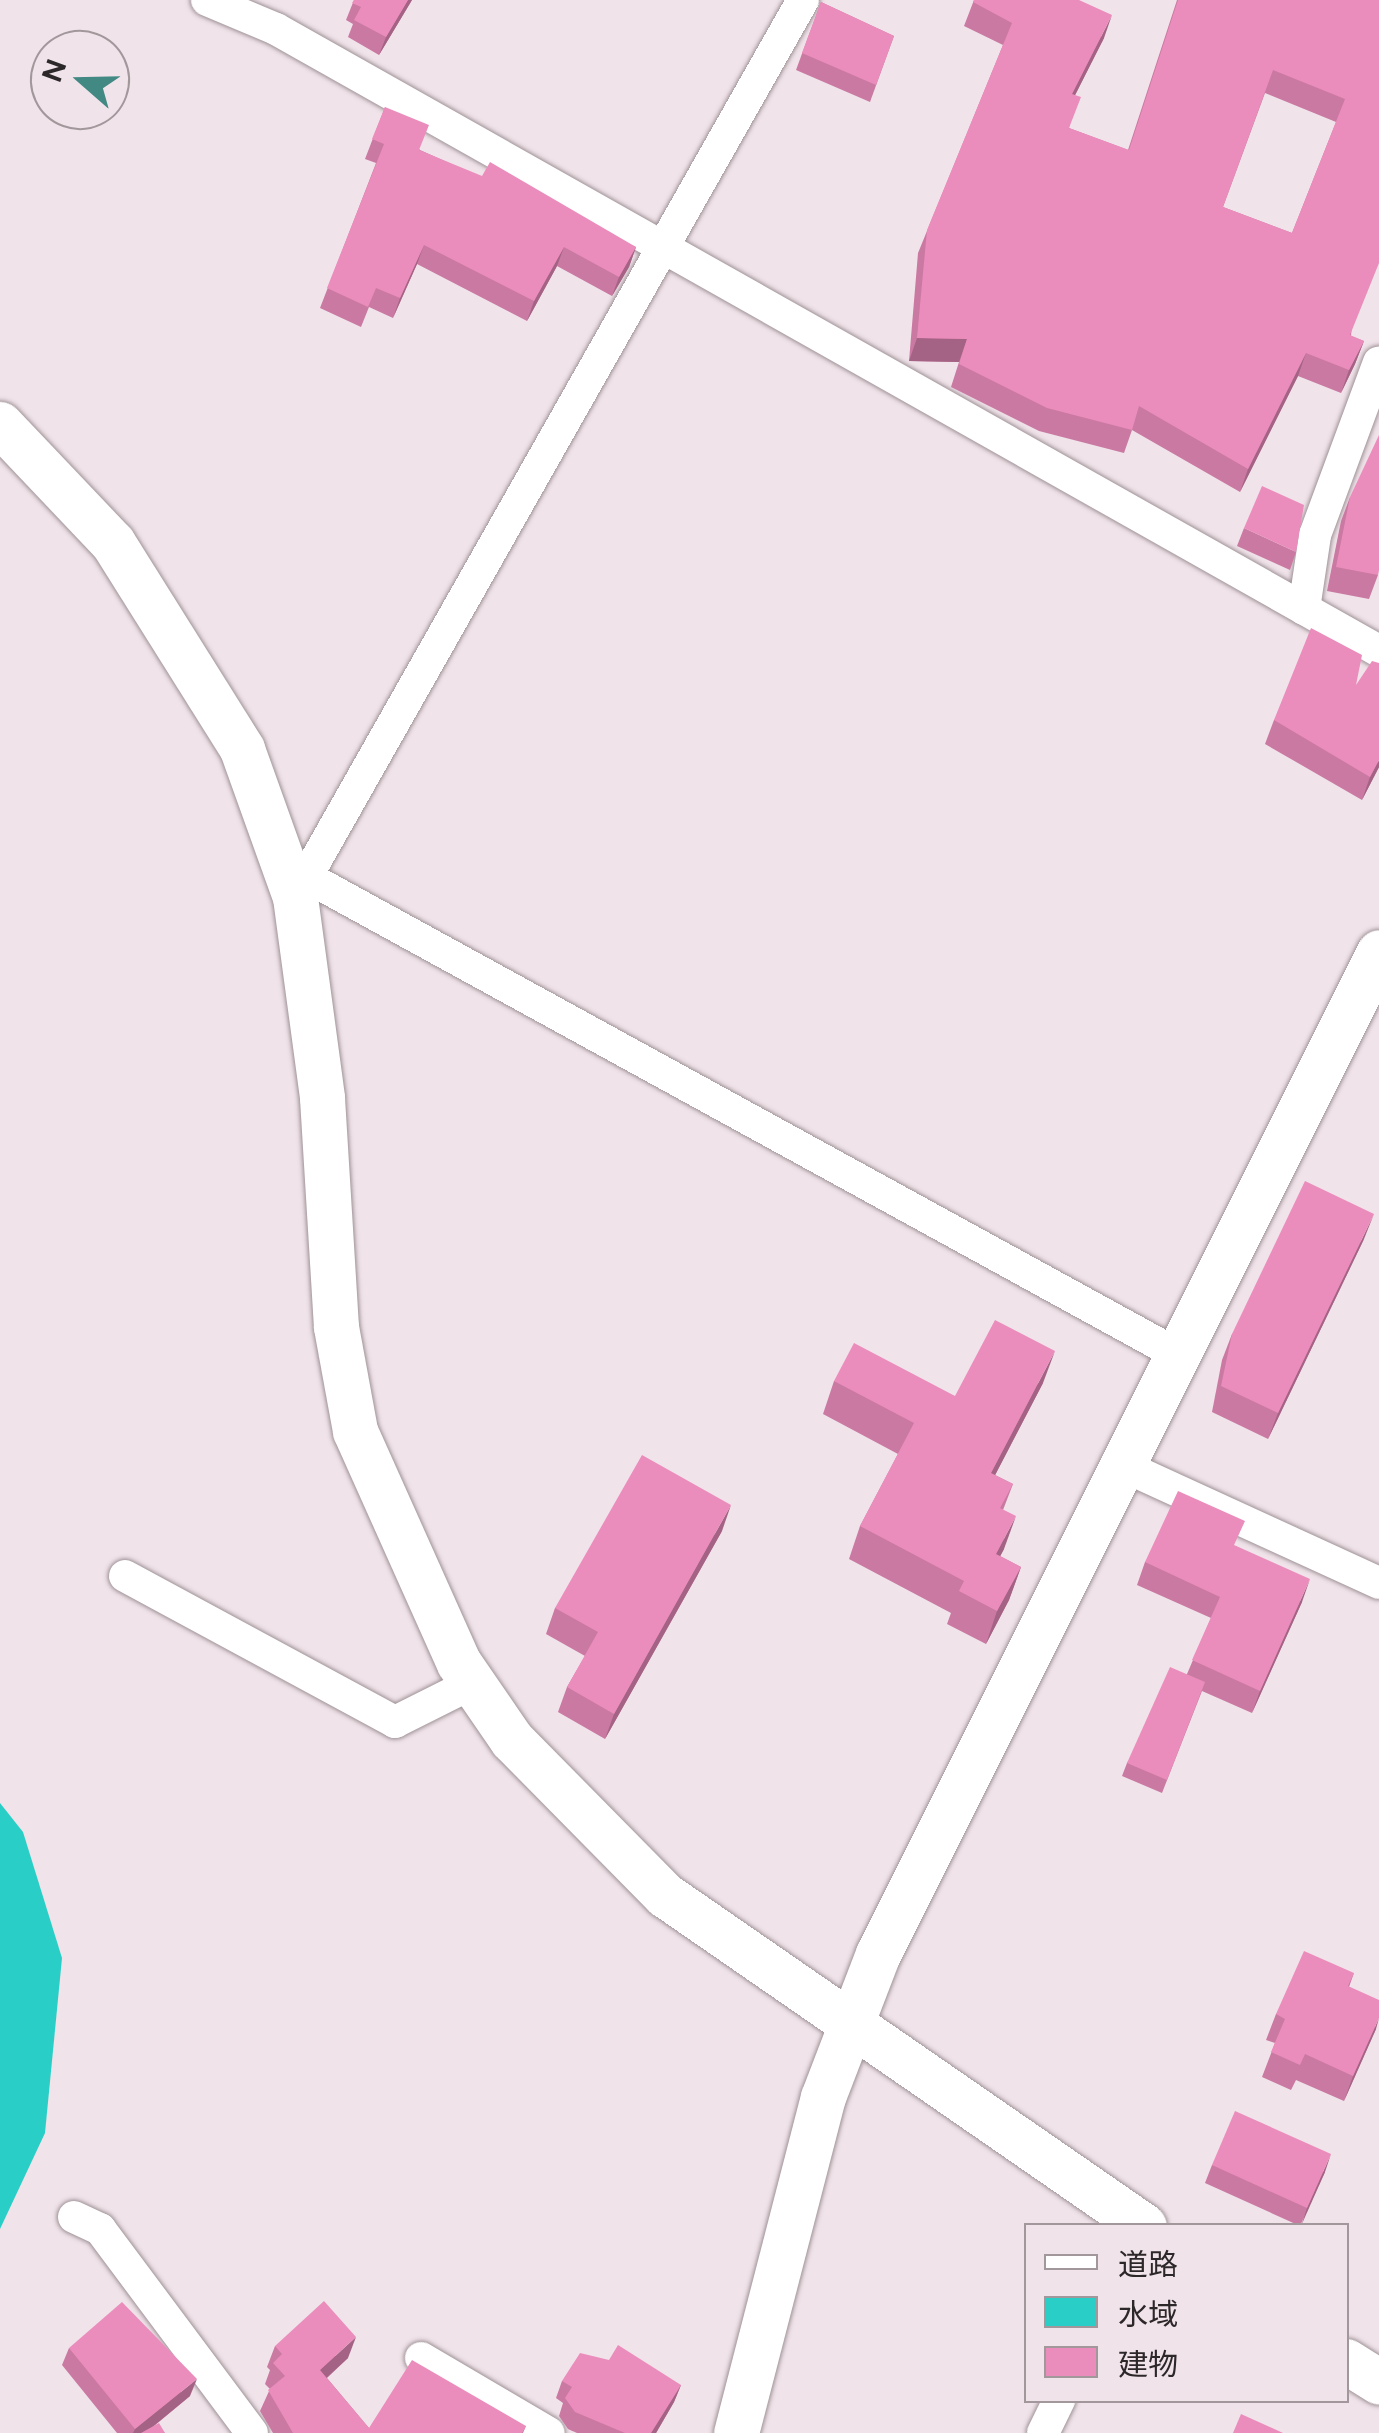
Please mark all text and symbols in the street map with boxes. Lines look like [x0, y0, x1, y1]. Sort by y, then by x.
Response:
north arrow [30, 30, 130, 130]
text: N [34, 54, 73, 86]
legend [1024, 2223, 1349, 2403]
text: 道路 [1118, 2246, 1178, 2283]
text: 水域 [1118, 2296, 1178, 2333]
text: 建物 [1118, 2346, 1178, 2383]

